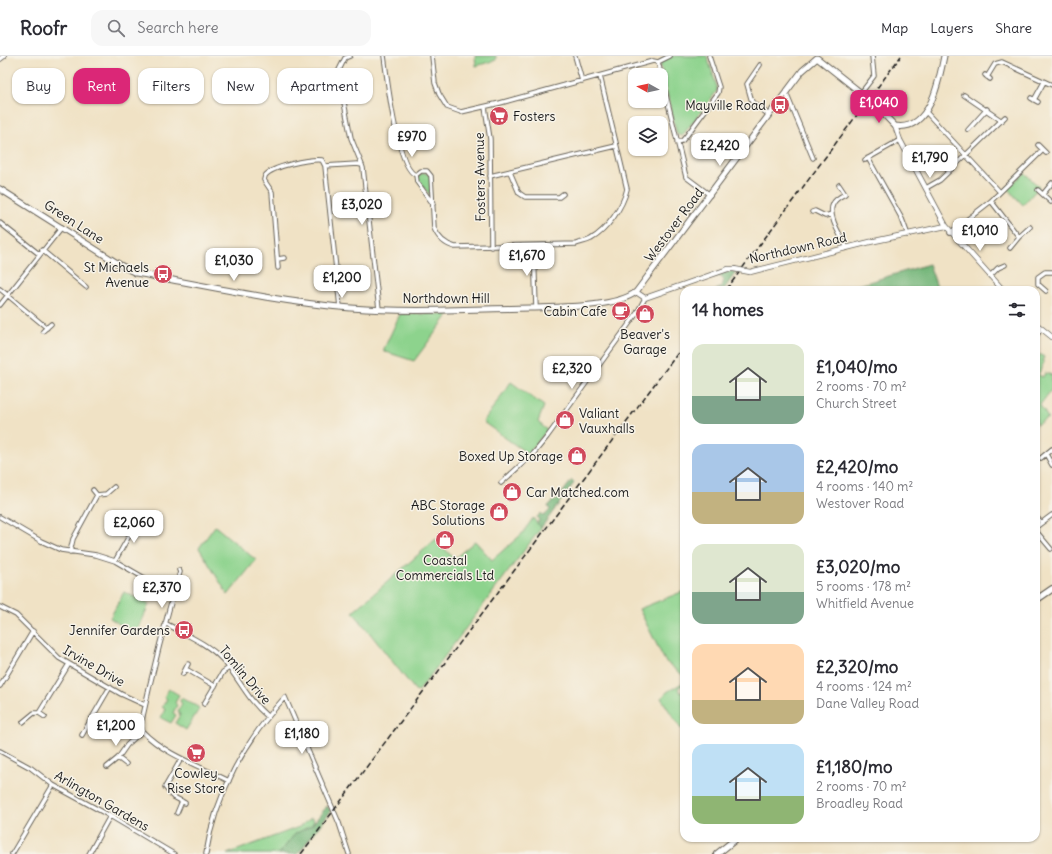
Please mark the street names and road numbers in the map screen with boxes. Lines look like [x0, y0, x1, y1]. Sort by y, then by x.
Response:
street label: Fosters Avenue [471, 132, 489, 222]
street label: Westover Road [641, 184, 708, 265]
street label: Green Lane [41, 196, 107, 248]
street label: Northdown Road [748, 228, 849, 267]
street label: Northdown Hill [402, 290, 490, 307]
street label: Irvine Drive [60, 642, 128, 690]
street label: Tomlin Drive [215, 642, 275, 708]
street label: Arlington Gardens [52, 767, 152, 835]

